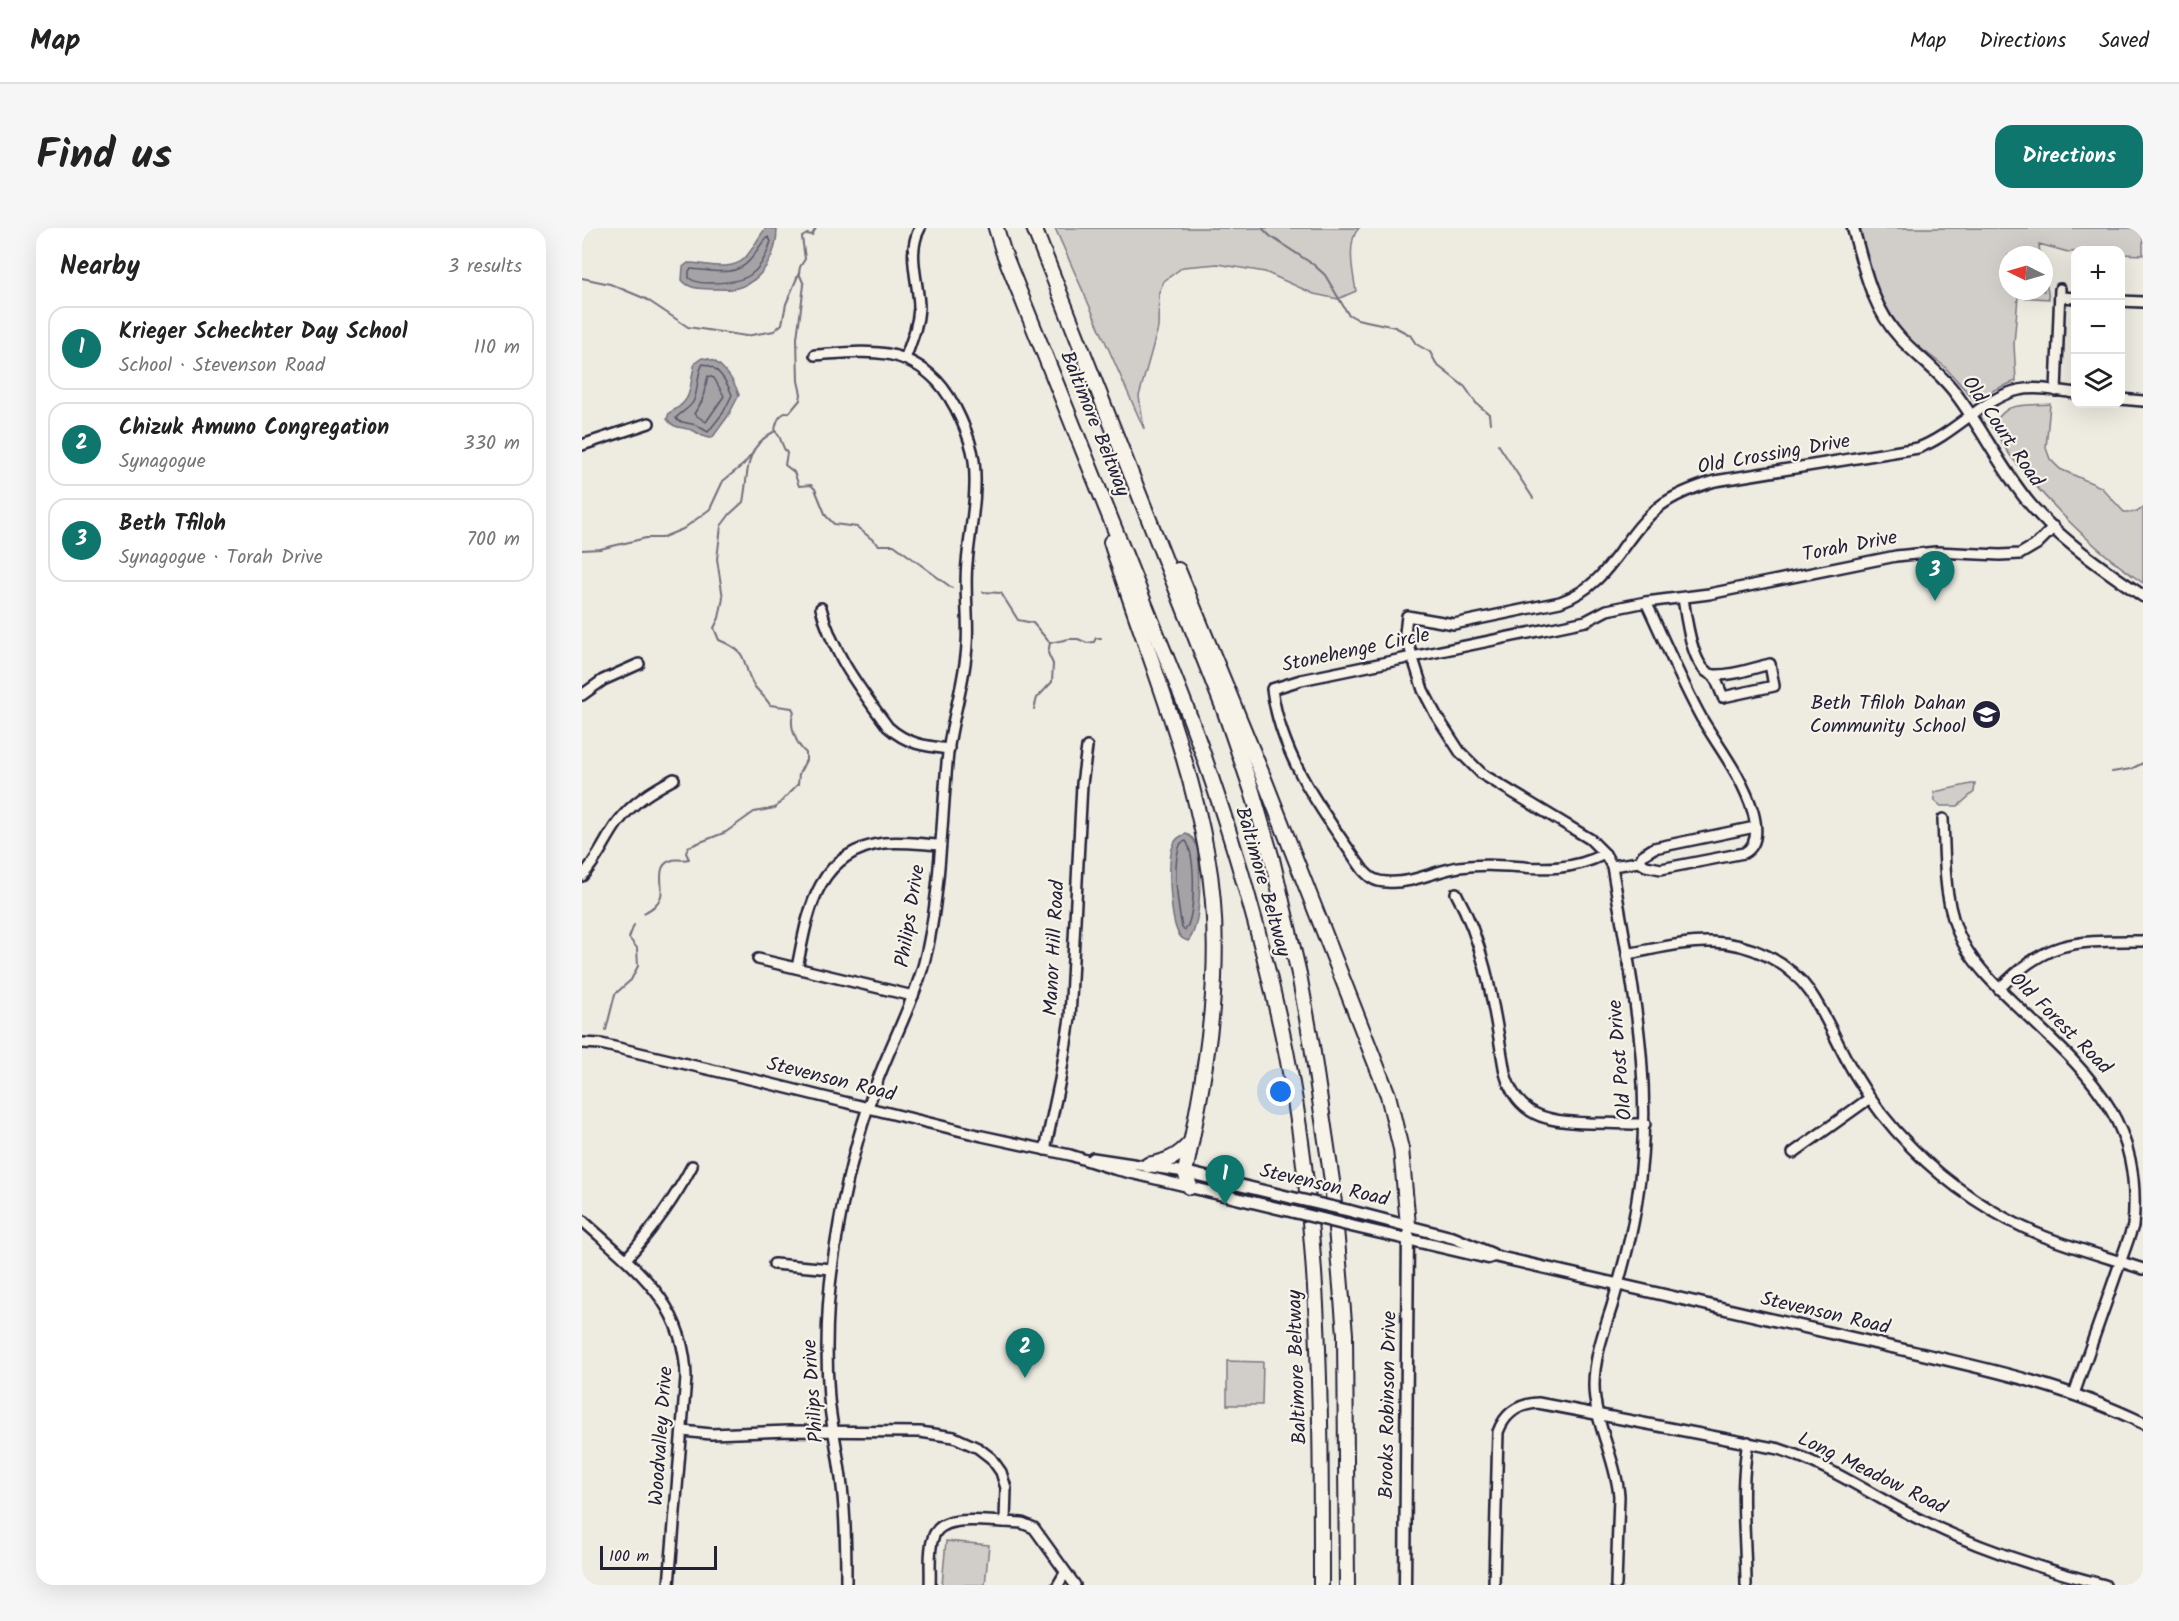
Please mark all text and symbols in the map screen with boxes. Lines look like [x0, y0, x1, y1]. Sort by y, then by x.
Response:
text: Map [30, 19, 81, 64]
text: Map [1910, 25, 1946, 58]
text: Directions [1979, 25, 2066, 58]
text: Saved [2099, 25, 2149, 58]
text: Find us [36, 123, 172, 190]
button: Directions [1995, 125, 2143, 188]
text: Nearby [60, 246, 140, 288]
north arrow [1999, 246, 2053, 300]
map controls [2071, 246, 2125, 408]
button: + [2071, 246, 2125, 300]
text: 3 results [448, 251, 522, 283]
button: − [2071, 300, 2125, 354]
text: Krieger Schechter Day School [119, 315, 408, 350]
text: 1 [78, 332, 85, 364]
text: 110 m [474, 332, 520, 364]
street label: Baltimore Beltway [1050, 346, 1138, 502]
text: School · Stevenson Road [119, 350, 325, 382]
button: layers [2071, 354, 2125, 408]
street label: Old Court Road [1953, 370, 2052, 495]
text: Chizuk Amuno Congregation [119, 411, 389, 446]
street label: Old Crossing Drive [1695, 426, 1853, 484]
text: 2 [76, 428, 87, 460]
text: 330 m [463, 428, 520, 460]
text: Synagogue [119, 446, 206, 478]
text: Beth Tfiloh [119, 507, 226, 542]
street label: Torah Drive [1800, 522, 1900, 572]
text: 3 [76, 524, 87, 556]
text: 700 m [467, 524, 520, 556]
text: Synagogue · Torah Drive [119, 542, 323, 574]
pin: 3 [1916, 552, 1954, 601]
street label: Stonehenge Circle [1279, 620, 1433, 682]
place label: Beth Tfiloh Dahan Community School [1810, 688, 1966, 743]
school or university icon: Beth Tfiloh Dahan Community School [1971, 699, 2003, 731]
street label: Baltimore Beltway [1225, 803, 1299, 961]
street label: Philips Drive [887, 862, 935, 970]
street label: Manor Hill Road [1035, 878, 1075, 1017]
street label: Old Forest Road [2001, 965, 2120, 1084]
street label: Old Post Drive [1600, 998, 1642, 1122]
street label: Stevenson Road [763, 1049, 900, 1112]
your location [1266, 1077, 1295, 1106]
pin: 1 [1206, 1156, 1244, 1205]
street label: Stevenson Road [1256, 1156, 1393, 1217]
street label: Stevenson Road [1757, 1284, 1894, 1345]
street label: Baltimore Beltway [1279, 1289, 1317, 1445]
street label: Brooks Robinson Drive [1371, 1311, 1407, 1499]
pin: 2 [1006, 1328, 1044, 1378]
street label: Philips Drive [794, 1338, 834, 1444]
street label: Woodvalley Drive [641, 1365, 683, 1507]
street label: Long Meadow Road [1792, 1424, 1953, 1525]
scale bar [600, 1543, 717, 1570]
text: 100 m [609, 1544, 649, 1569]

